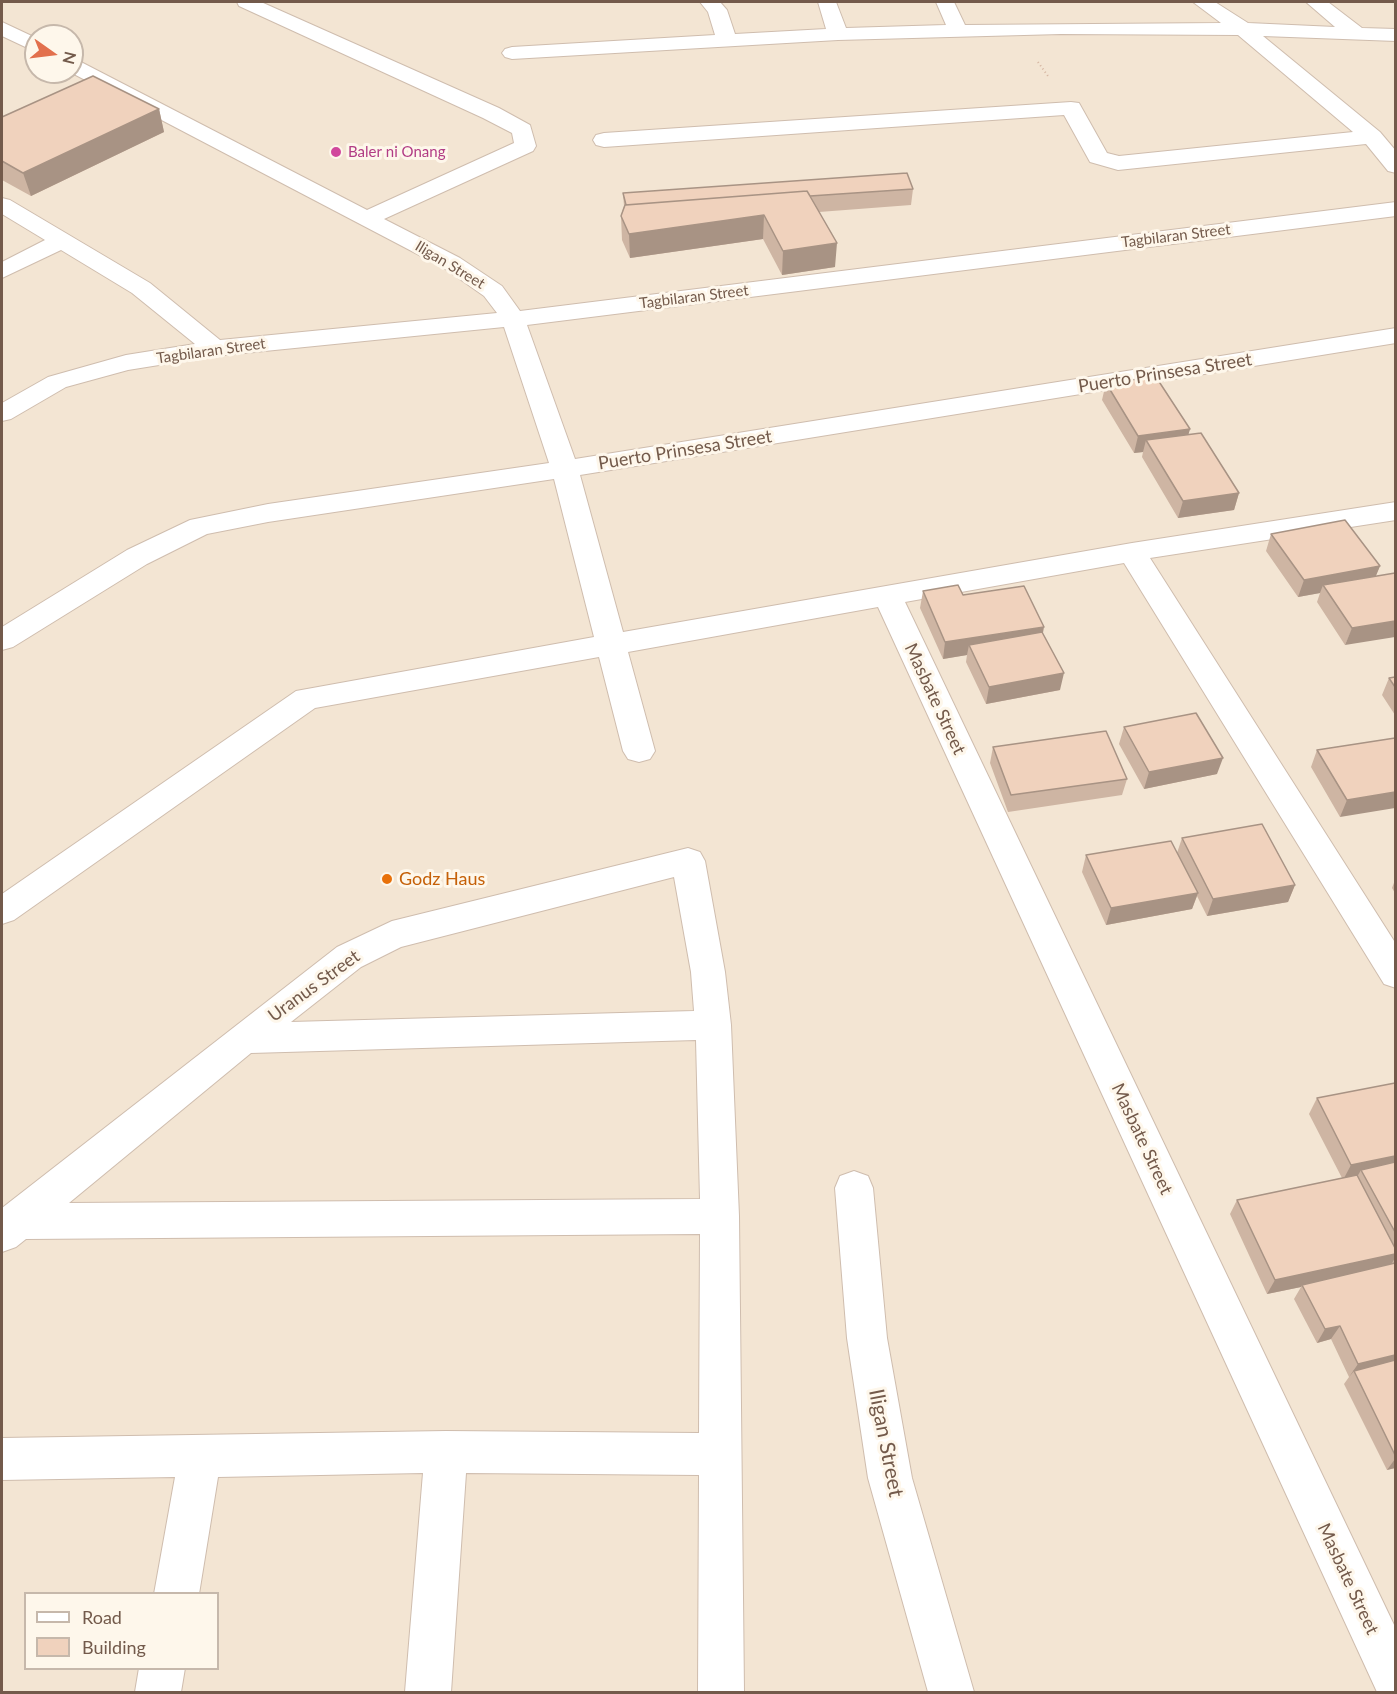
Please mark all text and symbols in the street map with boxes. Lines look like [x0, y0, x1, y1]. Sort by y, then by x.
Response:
north arrow [24, 24, 84, 84]
text: N [59, 50, 81, 66]
place label: Baler ni Onang [348, 143, 445, 161]
marker: Baler ni Onang [329, 145, 343, 159]
street label: Tagbilaran Street [1120, 220, 1232, 252]
street label: Iligan Street [412, 237, 488, 293]
street label: Tagbilaran Street [638, 281, 750, 313]
street label: Tagbilaran Street [155, 334, 267, 368]
street label: Puerto Prinsesa Street [1077, 349, 1253, 397]
street label: Puerto Prinsesa Street [597, 426, 773, 474]
street label: Masbate Street [900, 640, 970, 758]
place label: Godz Haus [399, 868, 485, 890]
marker: Godz Haus [380, 872, 394, 886]
street label: Uranus Street [264, 945, 364, 1027]
street label: Masbate Street [1107, 1080, 1177, 1198]
street label: Iligan Street [863, 1387, 909, 1499]
street label: Masbate Street [1313, 1520, 1383, 1638]
legend [24, 1592, 219, 1670]
text: Road [82, 1606, 122, 1628]
text: Building [82, 1636, 146, 1658]

